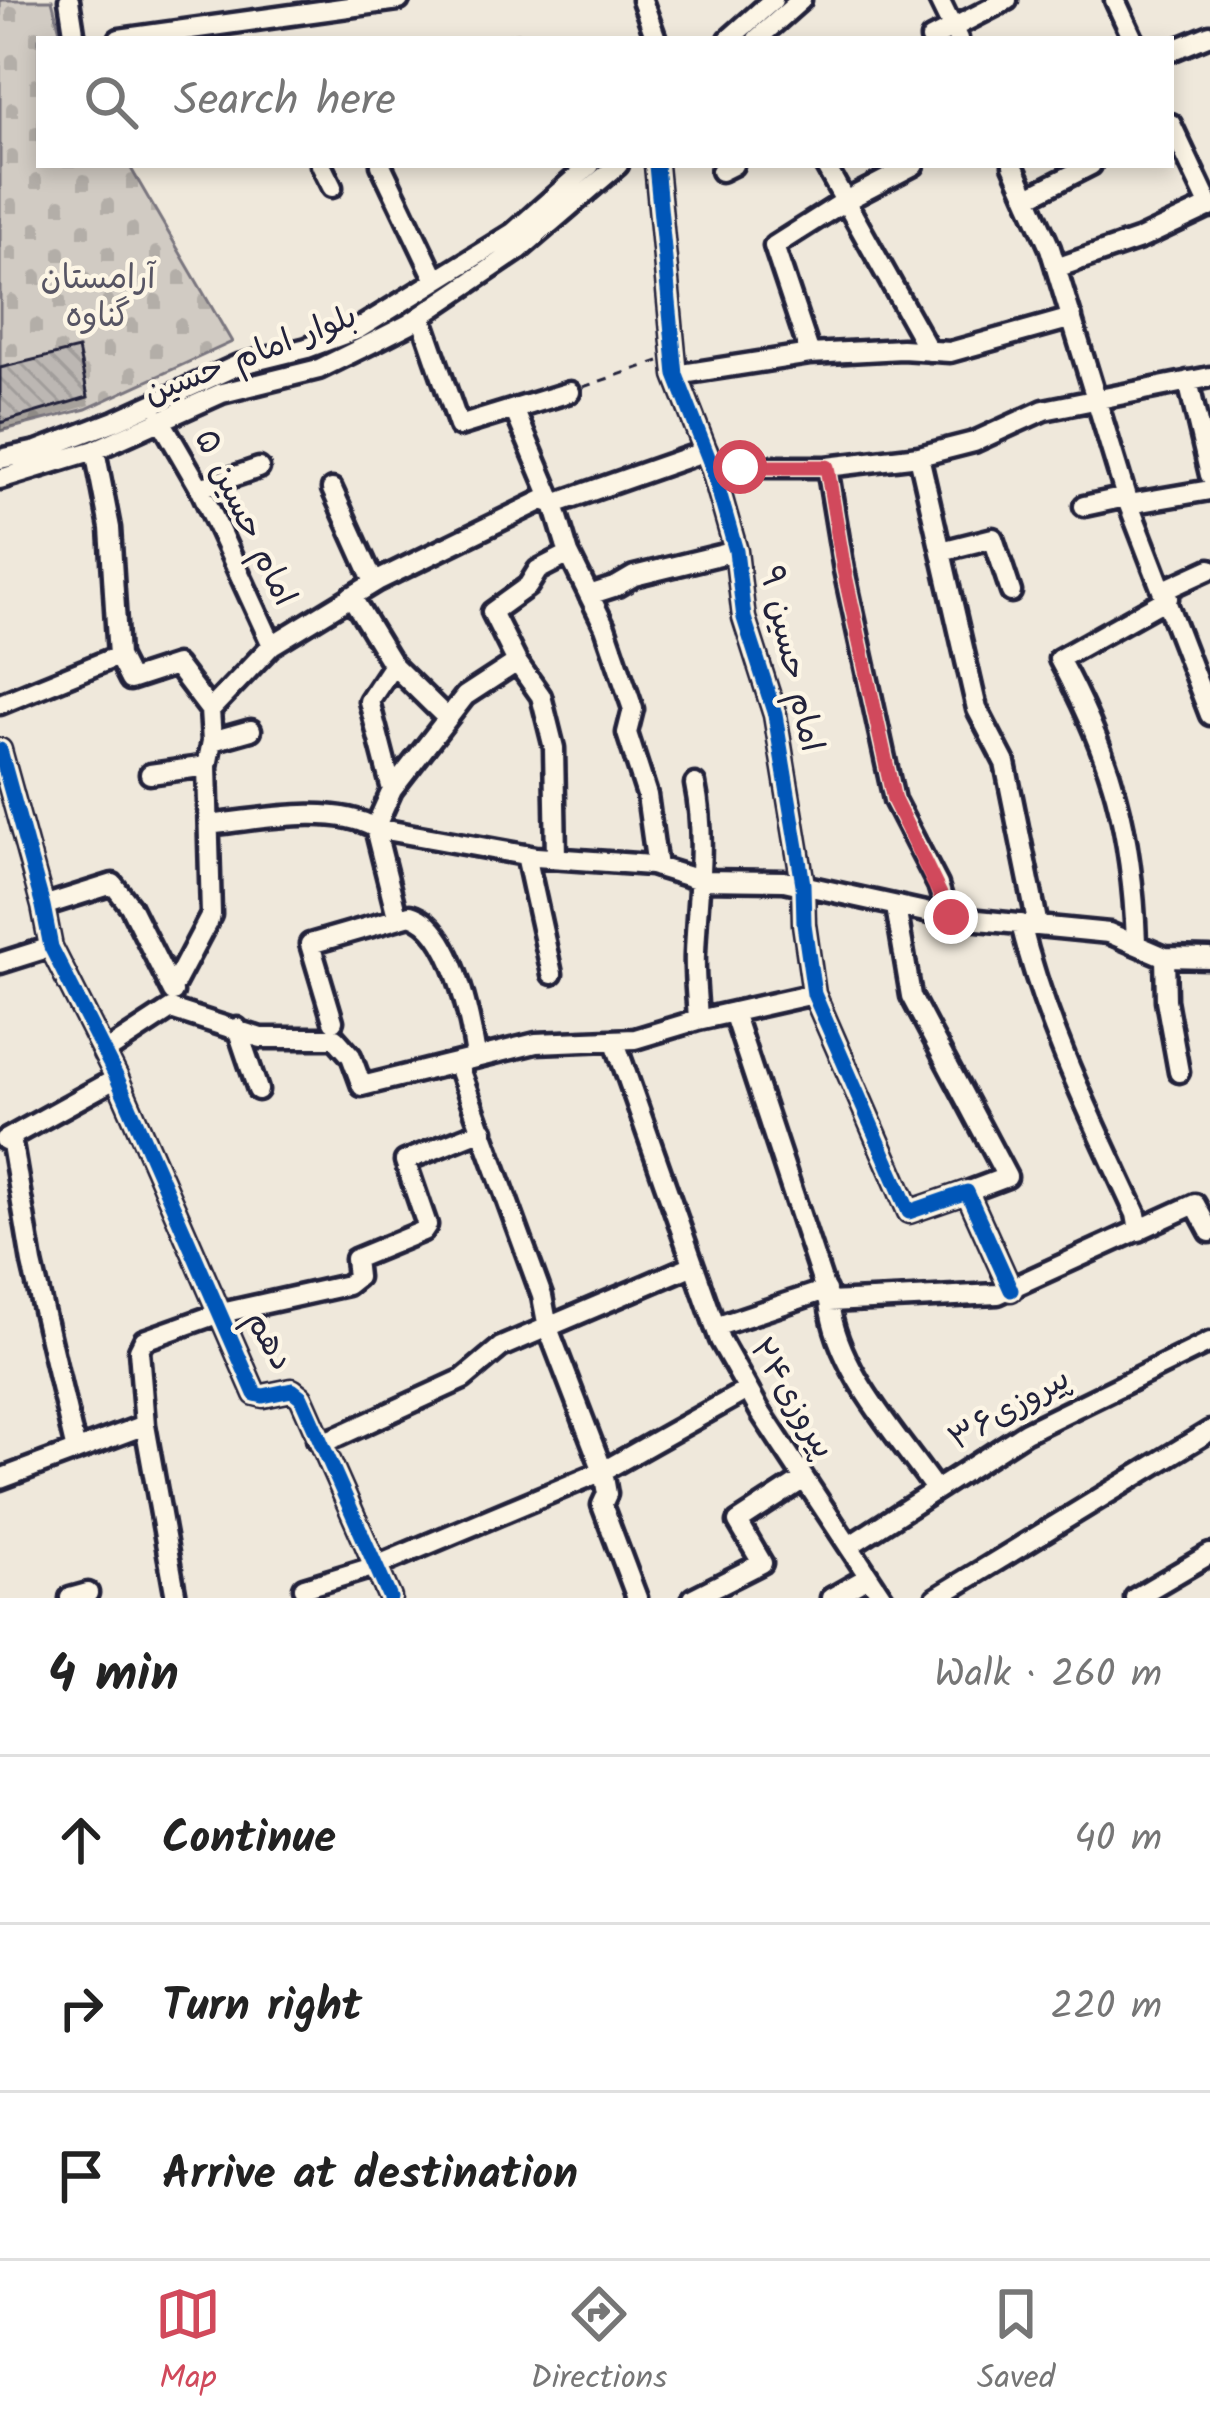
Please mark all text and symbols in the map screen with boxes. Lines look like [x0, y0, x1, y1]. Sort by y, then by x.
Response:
search box [36, 36, 1174, 168]
text: Search here [174, 66, 396, 138]
icon: search [78, 69, 144, 135]
park label: آرامستان گناوه [41, 253, 157, 344]
street label: بلوار امام حسین [137, 291, 365, 421]
street label: امام حسین ۵ [178, 420, 310, 616]
route start [713, 440, 767, 494]
street label: امام حسین ۹ [743, 561, 837, 757]
route end [924, 890, 978, 944]
street label: دهم [229, 1301, 307, 1381]
street label: پیروزی۲۴ [734, 1328, 848, 1470]
street label: پیروزی۳۶ [939, 1354, 1081, 1466]
text: 4 min [48, 1636, 179, 1717]
text: Walk · 260 m [934, 1645, 1162, 1707]
text: Continue [162, 1804, 336, 1876]
icon: ahead [48, 1807, 114, 1873]
text: 40 m [1074, 1809, 1162, 1871]
text: Turn right [162, 1972, 362, 2044]
icon: right [48, 1975, 114, 2041]
text: 220 m [1050, 1977, 1162, 2039]
text: Arrive at destination [162, 2140, 578, 2212]
icon: arrive [48, 2143, 114, 2209]
tab: Map [155, 2281, 221, 2406]
tab: Directions [530, 2281, 667, 2406]
tab: Saved [977, 2281, 1055, 2406]

